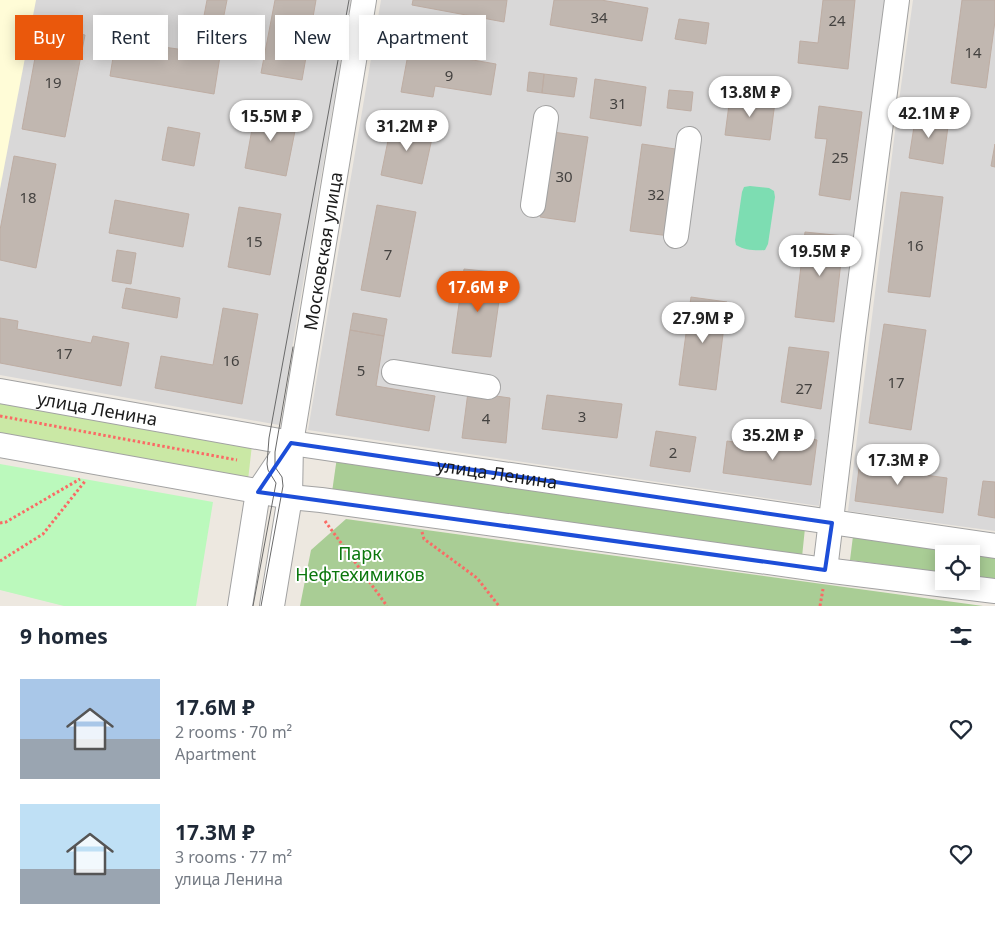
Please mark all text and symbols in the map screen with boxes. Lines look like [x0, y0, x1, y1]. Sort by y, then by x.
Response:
house number: 34 [590, 7, 608, 27]
house number: 24 [828, 10, 846, 30]
chip: Buy [15, 15, 83, 60]
chip: Rent [93, 15, 168, 60]
chip: Filters [178, 15, 265, 60]
chip: New [275, 15, 349, 60]
chip: Apartment [359, 15, 486, 60]
house number: 14 [964, 42, 982, 62]
house number: 9 [445, 65, 453, 85]
house number: 19 [44, 72, 62, 92]
pin: 13.8M ₽ [704, 76, 796, 118]
text: 13.8M ₽ [720, 81, 780, 103]
house number: 31 [609, 93, 627, 113]
pin: 42.1M ₽ [883, 96, 975, 139]
pin: 15.5M ₽ [225, 100, 317, 142]
text: 42.1M ₽ [899, 102, 959, 124]
text: 15.5M ₽ [241, 105, 301, 127]
pin: 31.2M ₽ [361, 110, 453, 152]
text: 31.2M ₽ [377, 115, 437, 137]
house number: 25 [831, 147, 849, 167]
house number: 30 [555, 166, 573, 186]
street label: Московская улица [298, 170, 347, 332]
house number: 32 [647, 184, 665, 204]
house number: 18 [19, 187, 37, 207]
house number: 15 [245, 231, 263, 251]
pin: 19.5M ₽ [774, 234, 866, 277]
house number: 16 [906, 235, 924, 255]
text: 19.5M ₽ [790, 240, 850, 262]
house number: 7 [384, 244, 392, 264]
pin: 17.6M ₽ [432, 270, 524, 313]
text: 17.6M ₽ [448, 276, 508, 298]
pin: 27.9M ₽ [657, 302, 749, 344]
text: 27.9M ₽ [673, 307, 733, 329]
house number: 17 [55, 343, 73, 363]
house number: 16 [222, 350, 240, 370]
house number: 5 [357, 360, 365, 380]
house number: 17 [887, 372, 905, 392]
house number: 27 [795, 378, 813, 398]
street label: улица Ленина [35, 386, 159, 431]
house number: 3 [578, 406, 586, 426]
house number: 4 [482, 408, 491, 428]
pin: 35.2M ₽ [727, 418, 819, 461]
text: 35.2M ₽ [743, 424, 803, 446]
house number: 2 [669, 442, 677, 462]
pin: 17.3M ₽ [852, 444, 944, 486]
text: 17.3M ₽ [868, 449, 928, 471]
street label: улица Ленина [435, 452, 559, 494]
park label: Парк Нефтехимиков [295, 541, 425, 586]
map controls [935, 545, 980, 590]
button: locate [935, 545, 980, 590]
text: 9 homes [20, 622, 108, 650]
icon: filters [947, 622, 975, 650]
text: 17.6M ₽ [175, 693, 255, 721]
icon: home [60, 699, 120, 759]
icon: heart [947, 715, 975, 743]
text: 2 rooms · 70 m² [175, 721, 292, 743]
text: Apartment [175, 743, 256, 765]
text: 17.3M ₽ [175, 818, 255, 846]
icon: home [60, 824, 120, 884]
icon: heart [947, 840, 975, 868]
text: 3 rooms · 77 m² [175, 846, 292, 868]
text: улица Ленина [175, 868, 283, 890]

